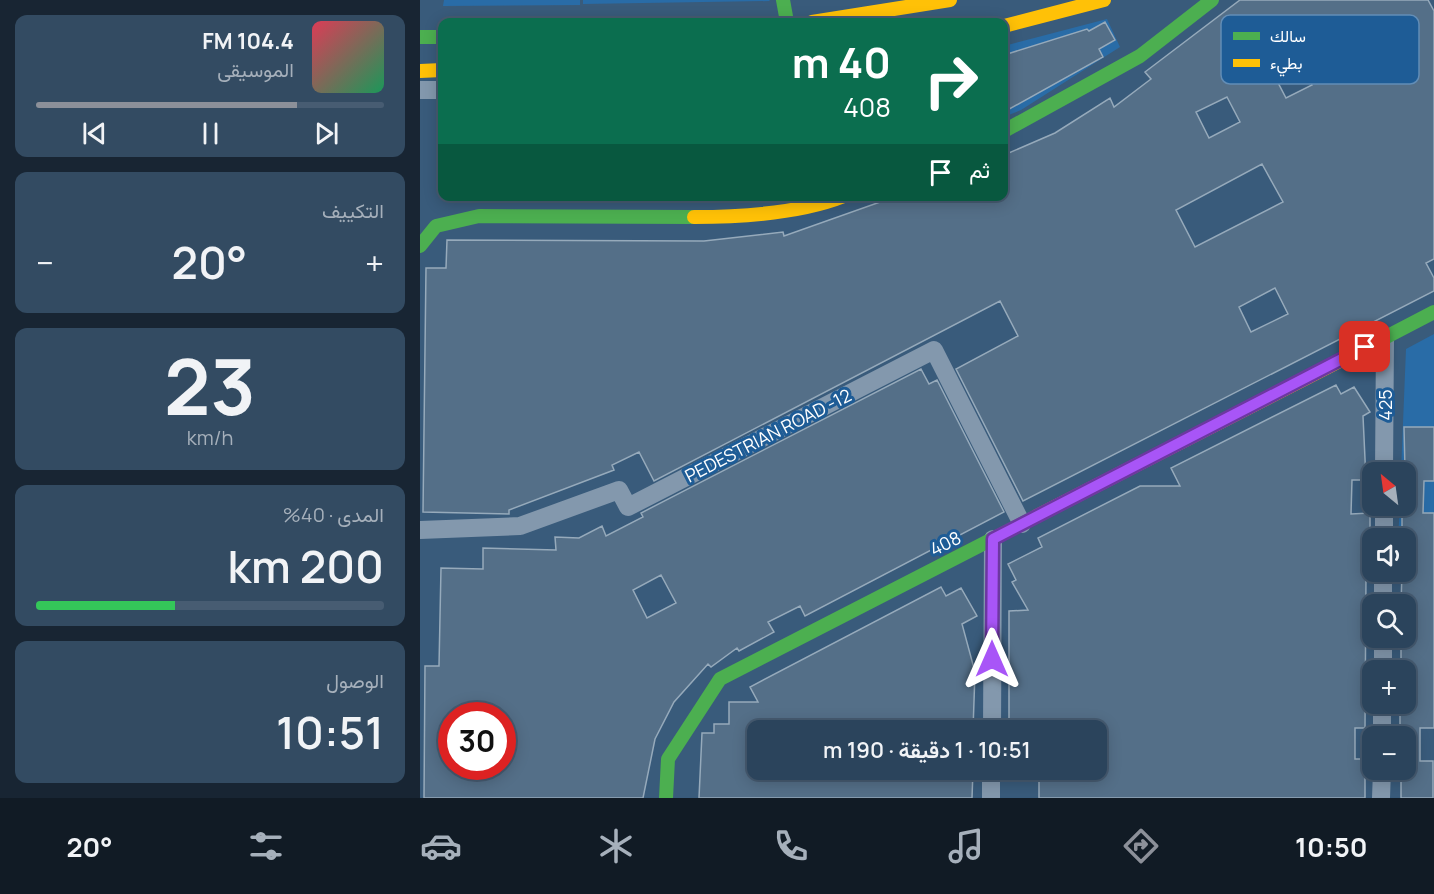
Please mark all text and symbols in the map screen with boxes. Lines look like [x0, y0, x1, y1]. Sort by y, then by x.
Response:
legend [1221, 15, 1419, 84]
text: سالك [1270, 25, 1306, 47]
text: 104.4 FM [202, 26, 294, 56]
text: 40 m [792, 33, 891, 91]
icon: right [912, 42, 990, 120]
text: بطيء [1270, 52, 1302, 77]
text: الموسيقى [217, 56, 294, 83]
text: 408 [843, 88, 891, 125]
icon: previous [78, 117, 111, 150]
icon: pause [194, 117, 227, 150]
icon: next [310, 117, 343, 150]
text: ثم [969, 155, 990, 185]
icon: arrive [924, 156, 957, 189]
text: التكييف [322, 197, 384, 224]
text: 20° [172, 231, 247, 293]
text: − [36, 240, 54, 285]
text: + [365, 240, 384, 285]
pin [1339, 321, 1390, 372]
icon: arrive [1348, 330, 1381, 363]
text: 23 [164, 332, 256, 438]
street label: PEDESTRIAN ROAD -12 [681, 383, 855, 487]
street label: 425 [1373, 389, 1397, 421]
text: km/h [187, 424, 233, 451]
north arrow [1362, 462, 1416, 516]
map controls [1362, 462, 1416, 780]
text: المدى · 40% [283, 501, 384, 528]
street label: 408 [925, 525, 965, 561]
button: sound [1362, 528, 1416, 582]
text: 200 km [228, 535, 384, 597]
button: search [1362, 594, 1416, 648]
position arrow [960, 627, 1024, 691]
button: + [1362, 660, 1416, 714]
text: الوصول [326, 667, 384, 694]
text: 10:51 [276, 701, 384, 763]
speed limit sign: 30 [438, 702, 516, 780]
button: − [1362, 726, 1416, 780]
text: 10:51 · 1 دقيقة · 190 m [823, 735, 1031, 765]
icon: filters [245, 825, 287, 867]
icon: car [420, 825, 462, 867]
icon: climate [595, 825, 637, 867]
icon: phone [770, 825, 812, 867]
icon: music [945, 825, 987, 867]
icon: directions [1120, 825, 1162, 867]
text: 20° [67, 828, 113, 865]
text: 10:50 [1295, 828, 1368, 865]

